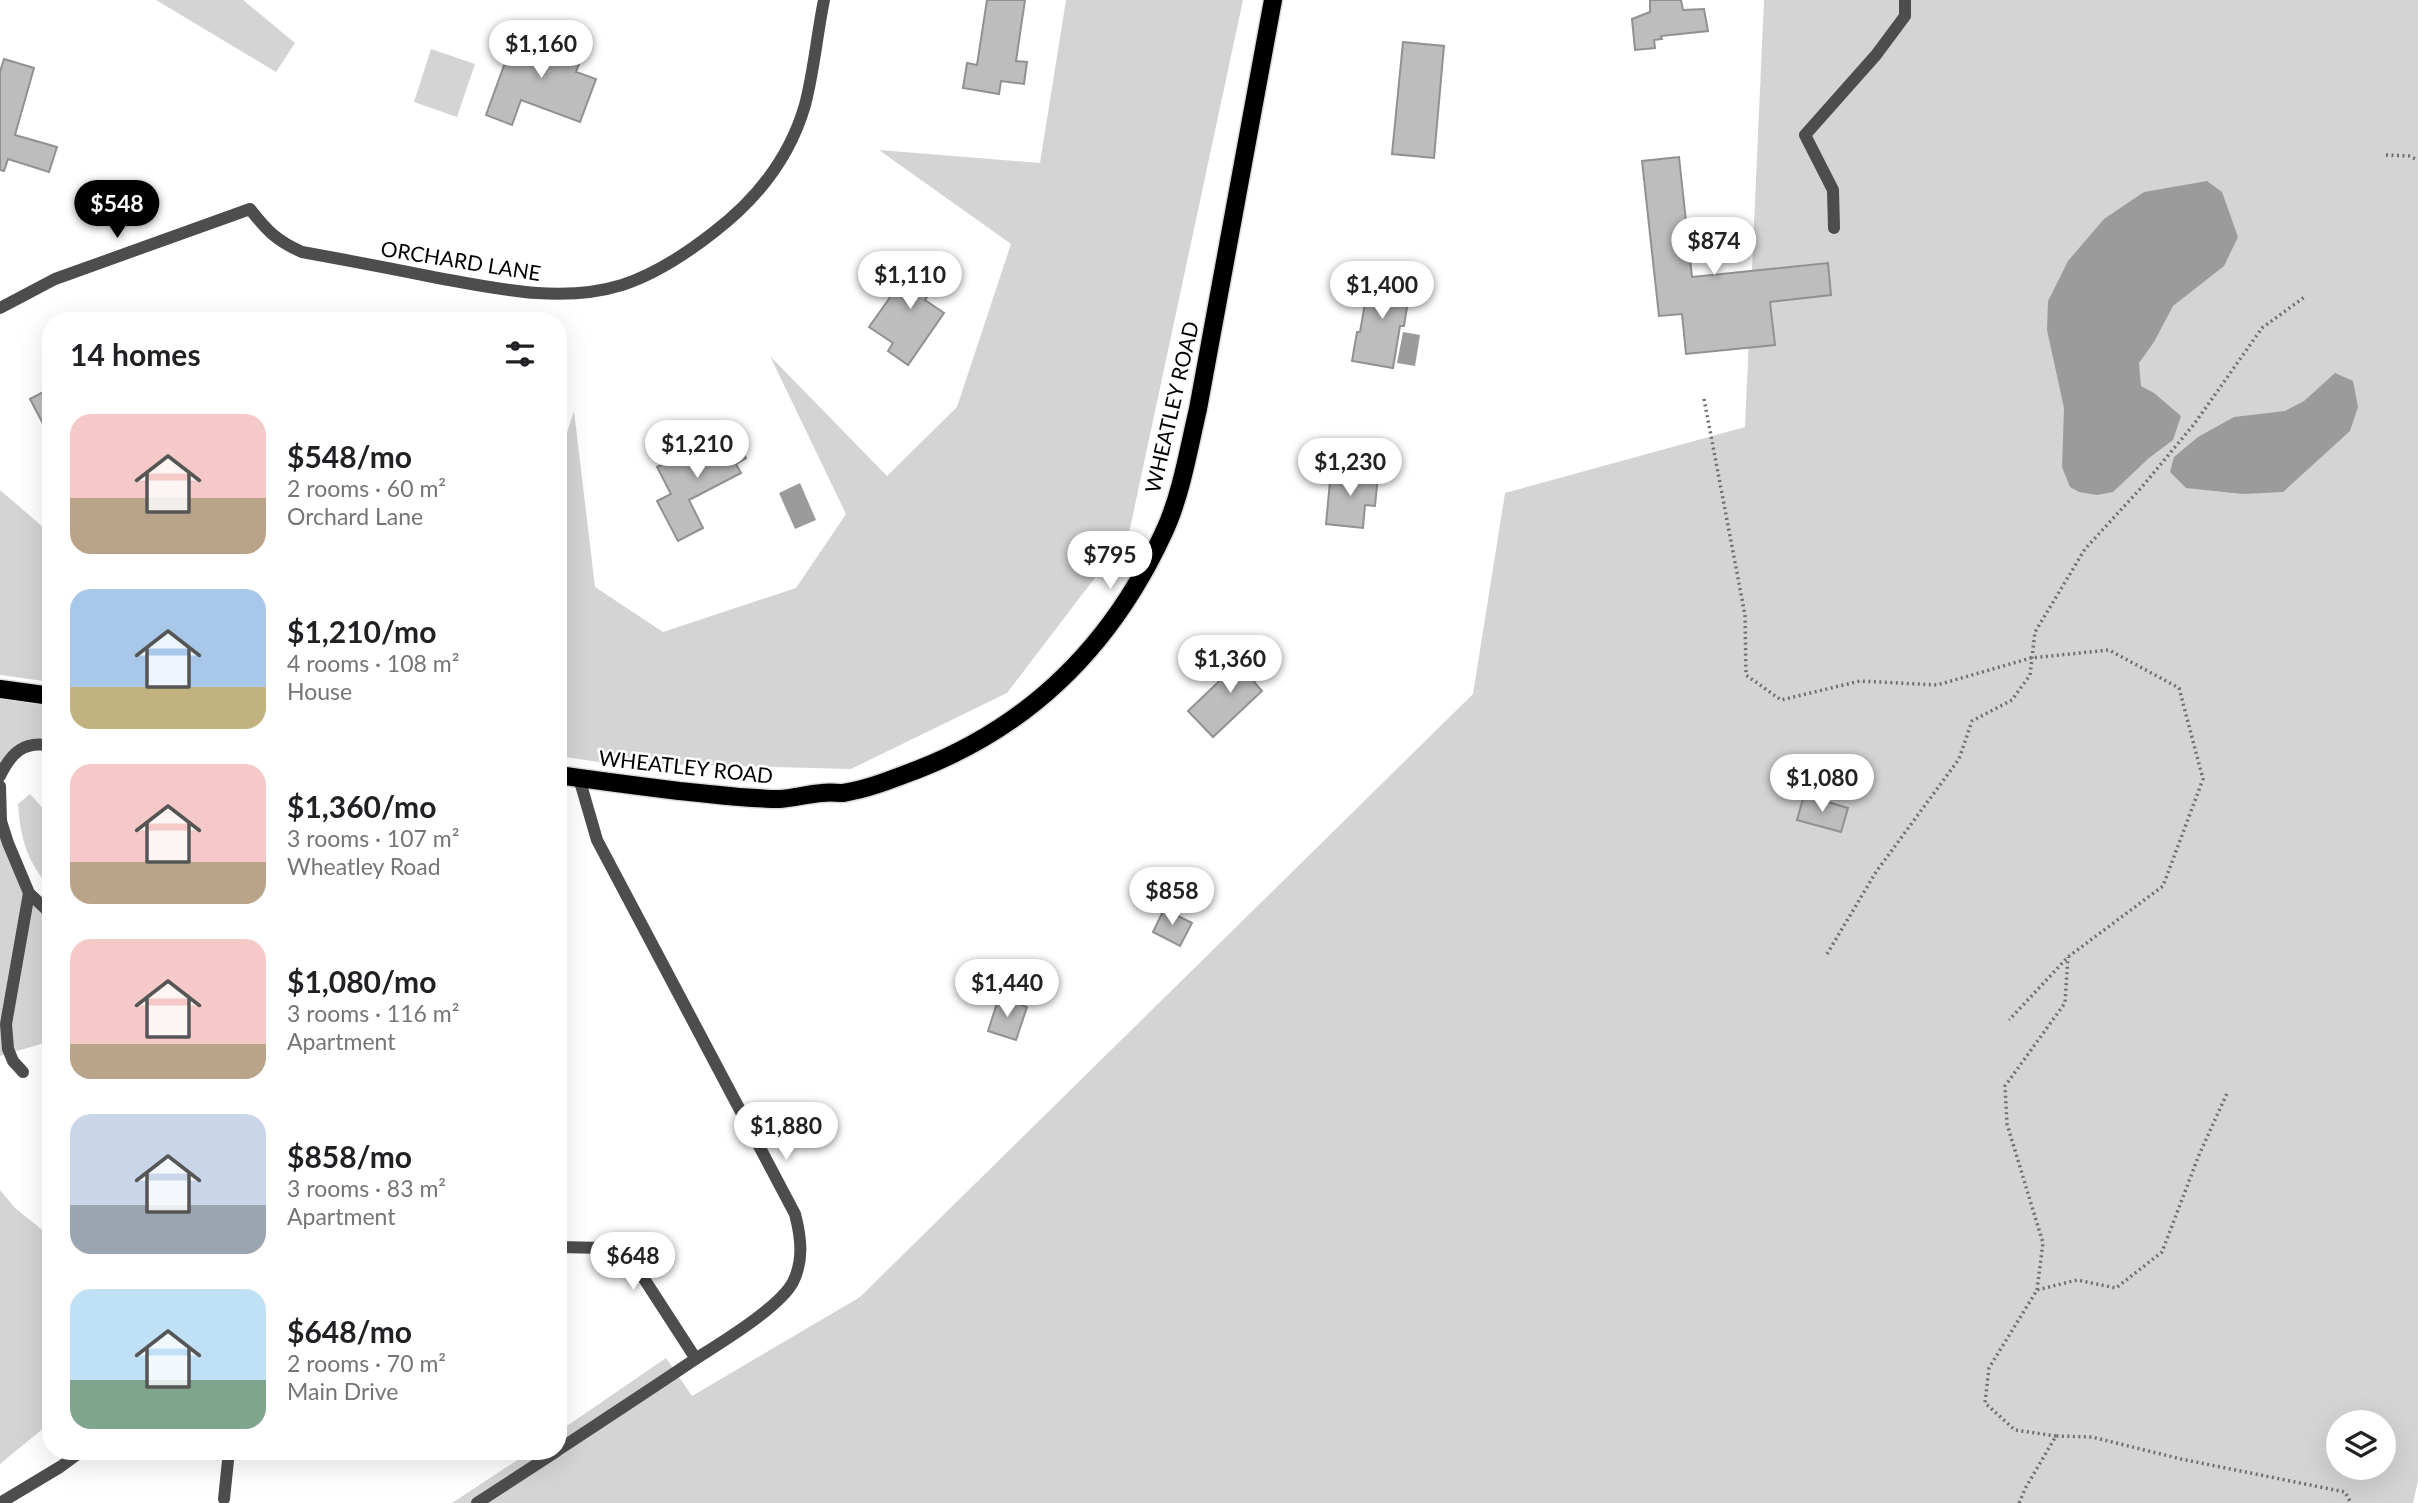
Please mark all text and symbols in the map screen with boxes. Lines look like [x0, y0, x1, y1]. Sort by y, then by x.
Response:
pin: $1,160 [484, 20, 598, 80]
text: $1,160 [505, 29, 577, 57]
pin: $548 [76, 180, 158, 240]
text: $548 [90, 189, 144, 217]
pin: $874 [1673, 218, 1755, 277]
text: $874 [1687, 226, 1741, 254]
street label: ORCHARD LANE [379, 235, 543, 285]
pin: $1,110 [853, 252, 967, 311]
text: $1,110 [874, 260, 946, 288]
pin: $1,400 [1325, 262, 1439, 321]
text: $1,400 [1346, 270, 1418, 298]
street label: WHEATLEY ROAD [1139, 319, 1203, 495]
icon: filters [501, 335, 539, 373]
text: 14 homes [70, 336, 201, 372]
pin: $1,210 [640, 420, 754, 480]
text: $1,210 [661, 429, 733, 457]
text: $548/mo [287, 438, 412, 474]
pin: $1,230 [1293, 438, 1407, 498]
icon: home [126, 442, 210, 526]
text: $1,230 [1314, 447, 1386, 475]
text: 2 rooms · 60 m² [287, 474, 446, 502]
text: Orchard Lane [287, 502, 423, 530]
pin: $795 [1069, 532, 1151, 591]
text: $795 [1083, 540, 1137, 568]
text: $1,210/mo [287, 613, 436, 649]
icon: home [126, 617, 210, 701]
pin: $1,360 [1173, 636, 1287, 695]
text: $1,360 [1194, 644, 1266, 672]
text: 4 rooms · 108 m² [287, 649, 459, 677]
text: House [287, 677, 352, 705]
street label: WHEATLEY ROAD [598, 744, 774, 788]
pin: $1,080 [1765, 754, 1879, 814]
text: $1,080 [1786, 763, 1858, 791]
text: $1,360/mo [287, 788, 436, 824]
icon: home [126, 792, 210, 876]
text: 3 rooms · 107 m² [287, 824, 459, 852]
text: Wheatley Road [287, 852, 441, 880]
pin: $858 [1131, 867, 1213, 927]
text: $858 [1145, 876, 1199, 904]
pin: $1,440 [950, 960, 1064, 1019]
text: $1,080/mo [287, 963, 436, 999]
icon: home [126, 967, 210, 1051]
text: $1,440 [971, 968, 1043, 996]
text: 3 rooms · 116 m² [287, 999, 459, 1027]
text: Apartment [287, 1027, 395, 1055]
pin: $1,880 [729, 1102, 843, 1162]
text: $1,880 [750, 1111, 822, 1139]
text: $858/mo [287, 1138, 412, 1174]
icon: home [126, 1142, 210, 1226]
text: 3 rooms · 83 m² [287, 1174, 446, 1202]
text: Apartment [287, 1202, 395, 1230]
pin: $648 [592, 1232, 674, 1292]
text: $648 [606, 1241, 660, 1269]
text: $648/mo [287, 1313, 412, 1349]
icon: home [126, 1317, 210, 1401]
text: 2 rooms · 70 m² [287, 1349, 446, 1377]
text: Main Drive [287, 1377, 399, 1405]
map controls [2326, 1410, 2396, 1480]
button: layers [2326, 1410, 2396, 1480]

